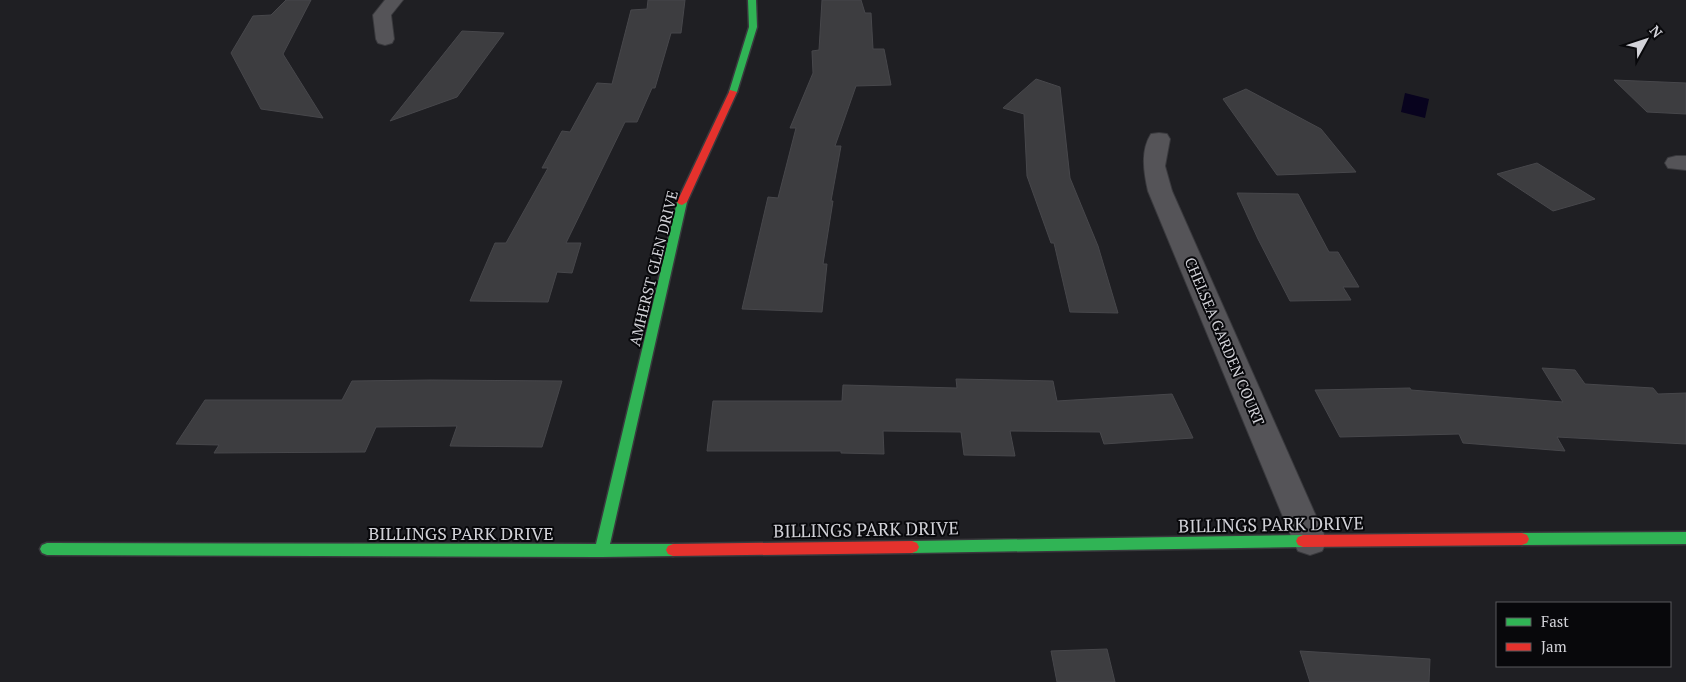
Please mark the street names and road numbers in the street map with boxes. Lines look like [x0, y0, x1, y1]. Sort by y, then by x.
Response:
street label: AMHERST GLEN DRIVE [624, 188, 682, 348]
street label: CHELSEA GARDEN COURT [1181, 254, 1269, 428]
street label: BILLINGS PARK DRIVE [1178, 510, 1364, 538]
street label: BILLINGS PARK DRIVE [773, 515, 959, 543]
street label: BILLINGS PARK DRIVE [368, 521, 554, 545]

